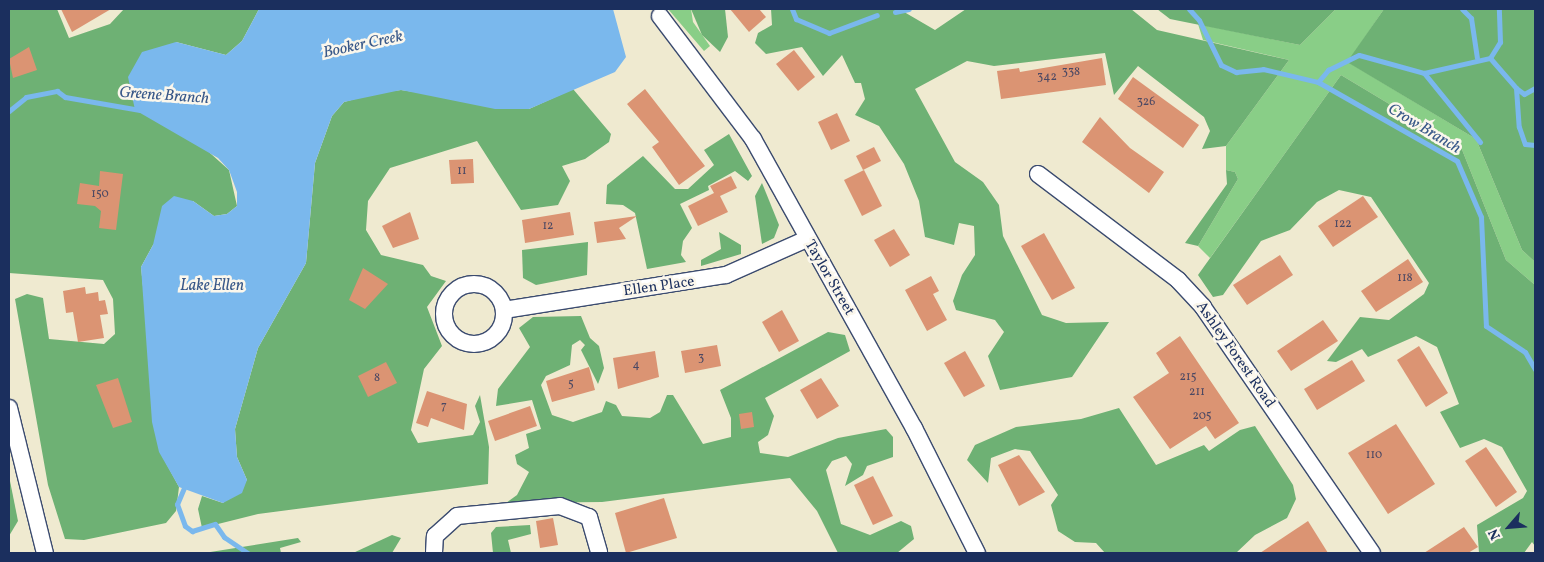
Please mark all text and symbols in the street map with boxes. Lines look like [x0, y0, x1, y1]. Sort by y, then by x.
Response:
water label: Booker Creek [321, 27, 405, 63]
house number: 338 [1062, 66, 1080, 80]
house number: 342 [1037, 71, 1057, 85]
water label: Greene Branch [118, 83, 210, 109]
house number: 326 [1137, 96, 1155, 110]
water label: Crow Branch [1384, 100, 1464, 158]
house number: 11 [457, 165, 467, 179]
house number: 150 [91, 188, 109, 202]
house number: 122 [1334, 218, 1352, 232]
house number: 12 [542, 220, 554, 234]
street label: Taylor Street [800, 237, 858, 319]
house number: 118 [1397, 272, 1413, 286]
street label: Ellen Place [622, 273, 696, 301]
water label: Lake Ellen [180, 276, 244, 296]
street label: Ashley Forest Road [1191, 298, 1279, 412]
house number: 3 [698, 352, 704, 366]
house number: 4 [632, 359, 640, 373]
house number: 215 [1180, 371, 1196, 385]
house number: 8 [374, 372, 380, 386]
house number: 5 [568, 378, 574, 392]
house number: 211 [1189, 386, 1205, 400]
house number: 7 [441, 400, 447, 414]
house number: 205 [1192, 410, 1212, 424]
house number: 110 [1366, 449, 1382, 463]
north arrow [1484, 502, 1534, 552]
text: N [1484, 525, 1506, 543]

